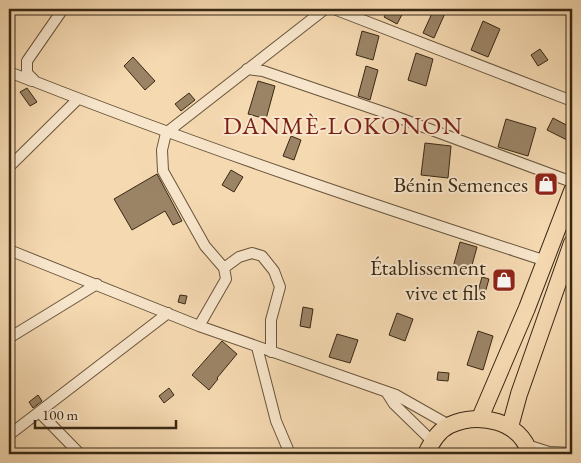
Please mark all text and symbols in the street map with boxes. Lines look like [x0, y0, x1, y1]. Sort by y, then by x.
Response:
district label: DANMÈ-LOKONON [223, 109, 463, 141]
place label: Bénin Semences [393, 170, 528, 199]
shop icon: Bénin Semences [533, 171, 559, 197]
place label: Établissement vive et fils [370, 253, 486, 307]
shop icon: Établissement vive et fils [491, 267, 517, 293]
scale bar [35, 398, 176, 430]
text: 100 m [42, 405, 79, 424]

